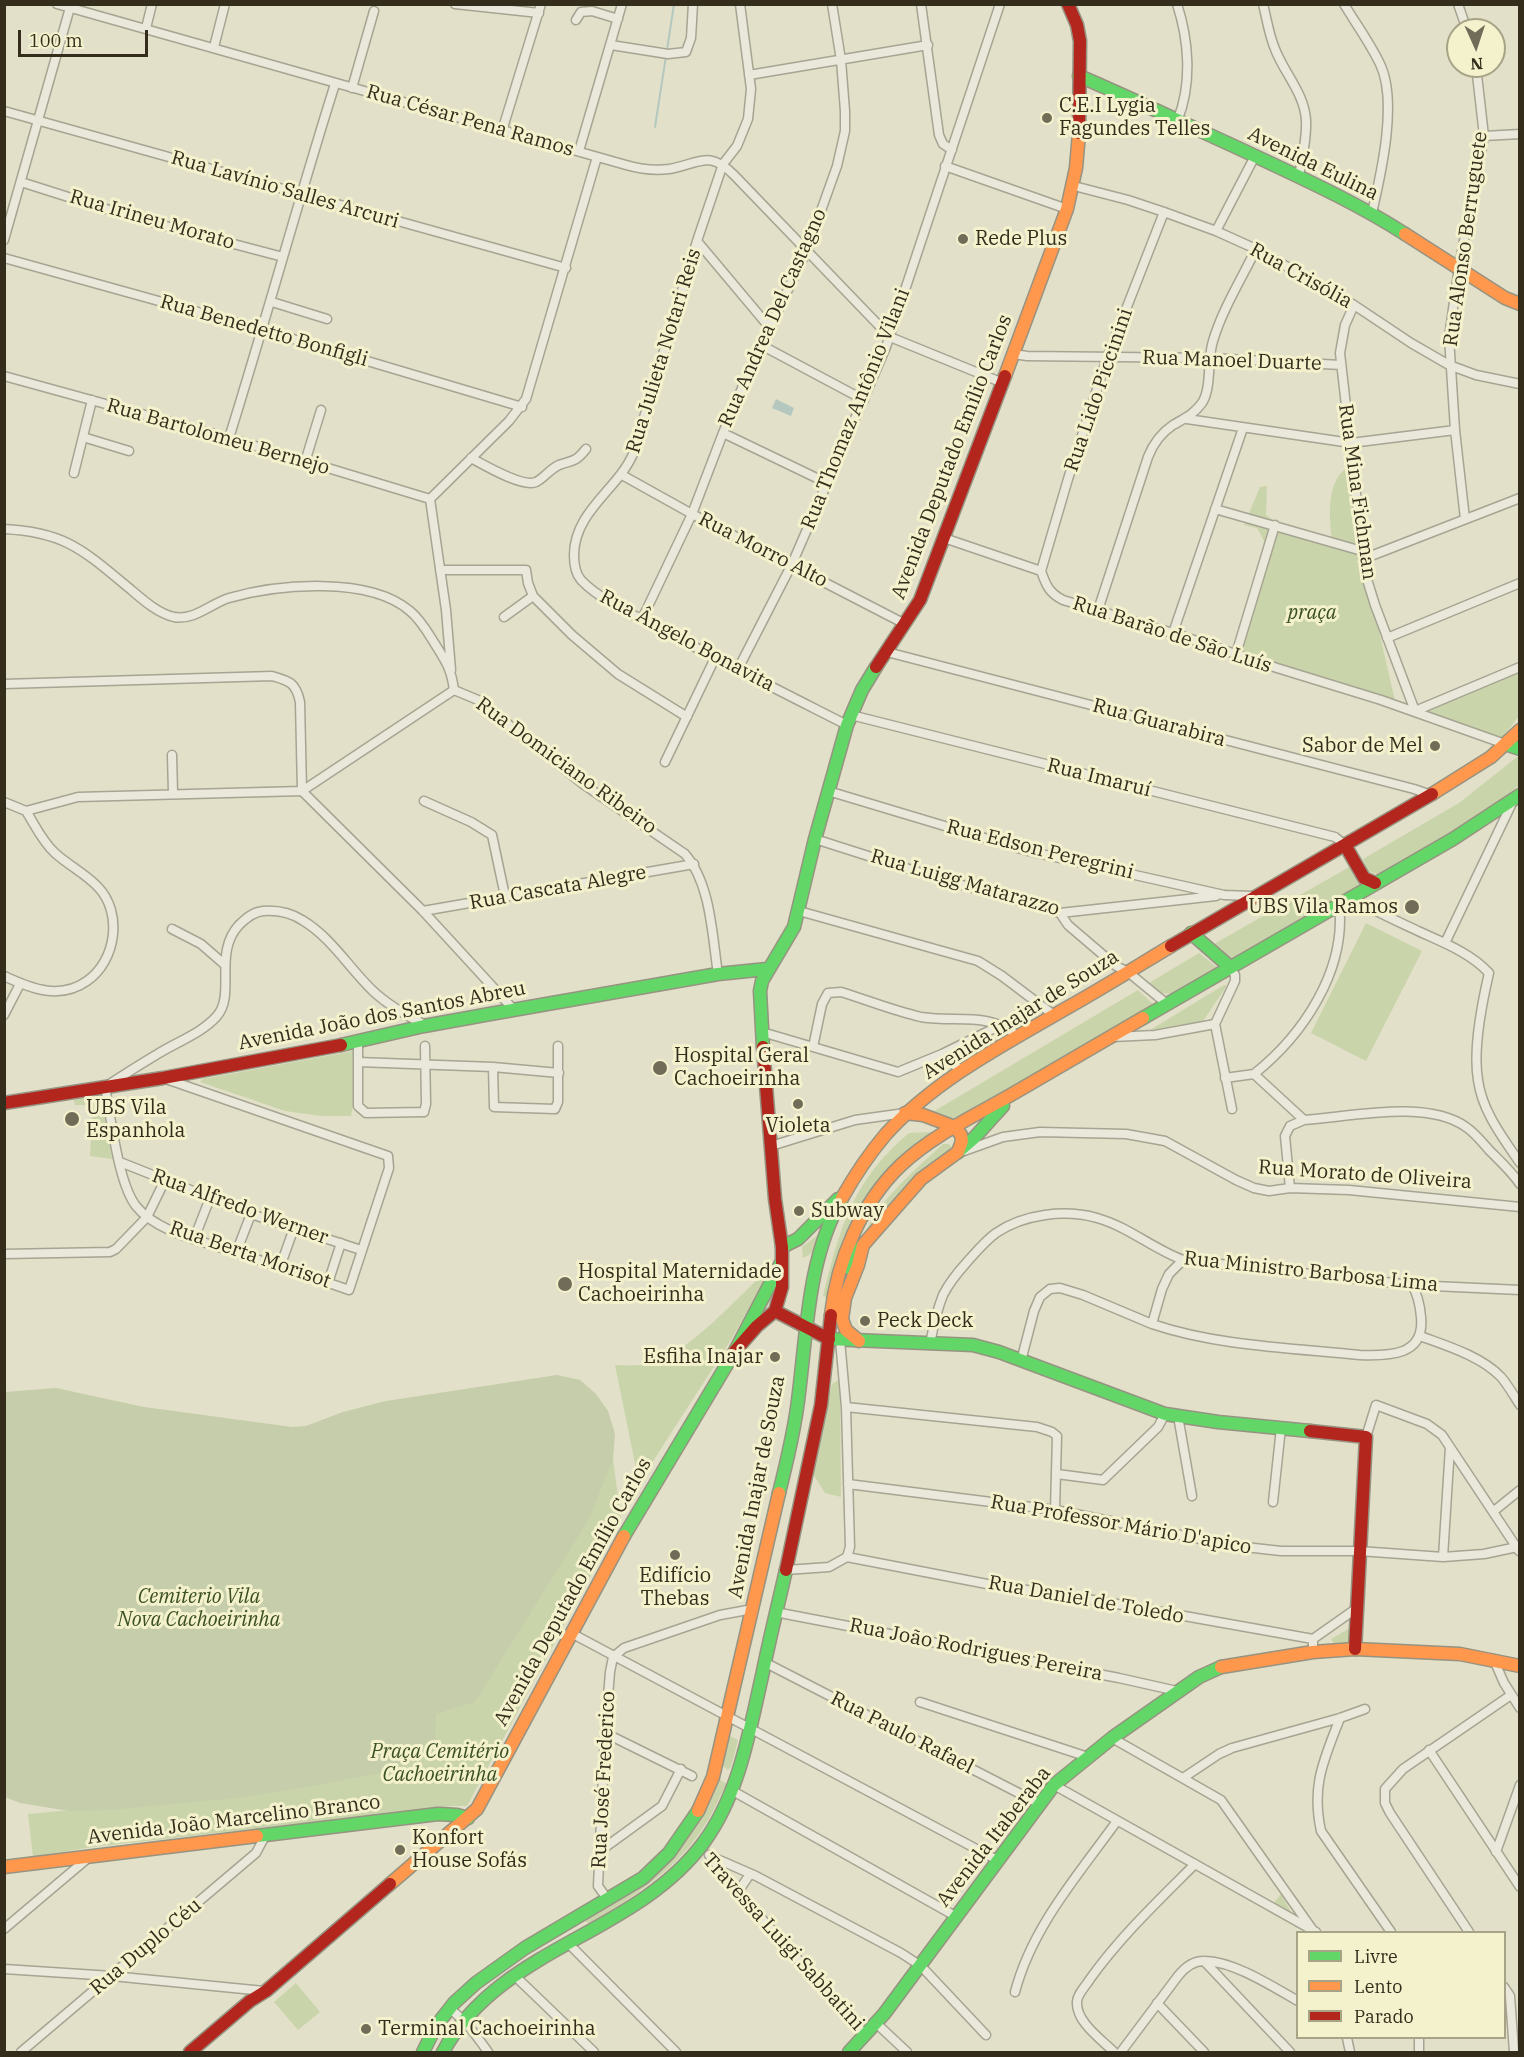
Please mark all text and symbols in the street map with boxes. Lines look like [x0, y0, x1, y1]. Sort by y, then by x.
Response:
scale bar [21, 18, 152, 56]
north arrow [1446, 18, 1506, 78]
text: 100 m [29, 29, 83, 52]
text: N [1470, 54, 1484, 74]
street label: Rua César Pena Ramos [364, 80, 576, 162]
place label: C.E.I Lygia Fagundes Telles [1059, 94, 1210, 141]
marker: C.E.I Lygia Fagundes Telles [1040, 111, 1054, 125]
street label: Avenida Eulina [1244, 122, 1382, 206]
street label: Rua Alonso Berruguete [1439, 130, 1493, 348]
street label: Rua Lavínio Salles Arcuri [168, 146, 402, 234]
street label: Rua Irineu Morato [67, 185, 237, 255]
street label: Rua Andrea Del Castagno [714, 205, 832, 431]
place label: Rede Plus [975, 227, 1067, 251]
marker: Rede Plus [956, 232, 970, 246]
street label: Rua Crisólia [1246, 238, 1356, 314]
street label: Rua Julieta Notari Reis [621, 246, 707, 456]
street label: Rua Thomaz Antônio Vilani [797, 285, 915, 533]
street label: Rua Benedetto Bonfigli [157, 290, 371, 372]
street label: Rua Lido Piccinini [1060, 305, 1138, 475]
street label: Avenida Deputado Emílio Carlos [887, 311, 1017, 603]
street label: Rua Manoel Duarte [1142, 346, 1322, 376]
street label: Rua Bartolomeu Bernejo [104, 394, 332, 480]
street label: Rua Mina Fichman [1333, 403, 1381, 581]
street label: Rua Morro Alto [695, 507, 831, 593]
street label: Rua Ângelo Bonavita [596, 585, 778, 697]
street label: Rua Barão de São Luís [1070, 592, 1274, 678]
park label: praça [1287, 601, 1337, 625]
street label: Rua Domiciano Ribeiro [471, 692, 661, 840]
street label: Rua Guarabira [1090, 694, 1228, 752]
place label: Sabor de Mel [1302, 734, 1423, 758]
marker: Sabor de Mel [1428, 739, 1442, 753]
street label: Rua Imaruí [1045, 754, 1153, 802]
street label: Rua Edson Peregrini [944, 815, 1136, 885]
street label: Rua Luigg Matarazzo [868, 845, 1062, 921]
street label: Rua Cascata Alegre [468, 861, 648, 915]
place label: UBS Vila Ramos [1248, 895, 1398, 919]
marker: UBS Vila Ramos [1403, 898, 1421, 916]
street label: Avenida Inajar de Souza [919, 945, 1123, 1085]
street label: Avenida João dos Santos Abreu [236, 976, 528, 1056]
place label: Hospital Geral Cachoeirinha [674, 1044, 809, 1091]
marker: Hospital Geral Cachoeirinha [651, 1059, 669, 1077]
place label: UBS Vila Espanhola [86, 1096, 185, 1143]
marker: Violeta [791, 1097, 805, 1111]
marker: UBS Vila Espanhola [63, 1110, 81, 1128]
place label: Violeta [765, 1114, 831, 1138]
street label: Rua Morato de Oliveira [1257, 1156, 1473, 1194]
street label: Rua Alfredo Werner [149, 1164, 331, 1250]
place label: Subway [811, 1199, 884, 1223]
marker: Subway [792, 1204, 806, 1218]
street label: Rua Berta Morisot [166, 1216, 334, 1294]
street label: Rua Ministro Barbosa Lima [1183, 1247, 1439, 1297]
place label: Hospital Maternidade Cachoeirinha [578, 1260, 782, 1307]
marker: Hospital Maternidade Cachoeirinha [556, 1275, 574, 1293]
place label: Peck Deck [877, 1309, 973, 1333]
marker: Peck Deck [858, 1314, 872, 1328]
place label: Esfiha Inajar [643, 1345, 763, 1369]
marker: Esfiha Inajar [768, 1350, 782, 1364]
street label: Avenida Inajar de Souza [724, 1374, 790, 1600]
street label: Avenida Deputado Emílio Carlos [489, 1454, 657, 1730]
street label: Rua Professor Mário D'apico [989, 1490, 1253, 1560]
marker: Edifício Thebas [668, 1548, 682, 1562]
place label: Edifício Thebas [639, 1564, 711, 1611]
street label: Rua Daniel de Toledo [986, 1571, 1186, 1629]
park label: Cemiterio Vila Nova Cachoeirinha [118, 1585, 280, 1632]
street label: Rua João Rodrigues Pereira [847, 1614, 1105, 1686]
street label: Rua Paulo Rafael [826, 1687, 978, 1779]
street label: Rua José Frederico [587, 1691, 621, 1869]
park label: Praça Cemitério Cachoeirinha [371, 1740, 509, 1787]
street label: Avenida Itaberaba [932, 1762, 1056, 1912]
street label: Avenida João Marcelino Branco [86, 1790, 382, 1850]
place label: Konfort House Sofás [412, 1826, 527, 1873]
marker: Konfort House Sofás [393, 1843, 407, 1857]
street label: Travessa Luigi Sabbatini [697, 1848, 869, 2036]
street label: Rua Duplo Céu [85, 1894, 207, 2000]
legend [1296, 1931, 1506, 2039]
text: Livre [1354, 1945, 1398, 1968]
text: Lento [1354, 1975, 1402, 1998]
text: Parado [1354, 2005, 1414, 2028]
place label: Terminal Cachoeirinha [378, 2017, 596, 2041]
marker: Terminal Cachoeirinha [359, 2022, 373, 2036]

